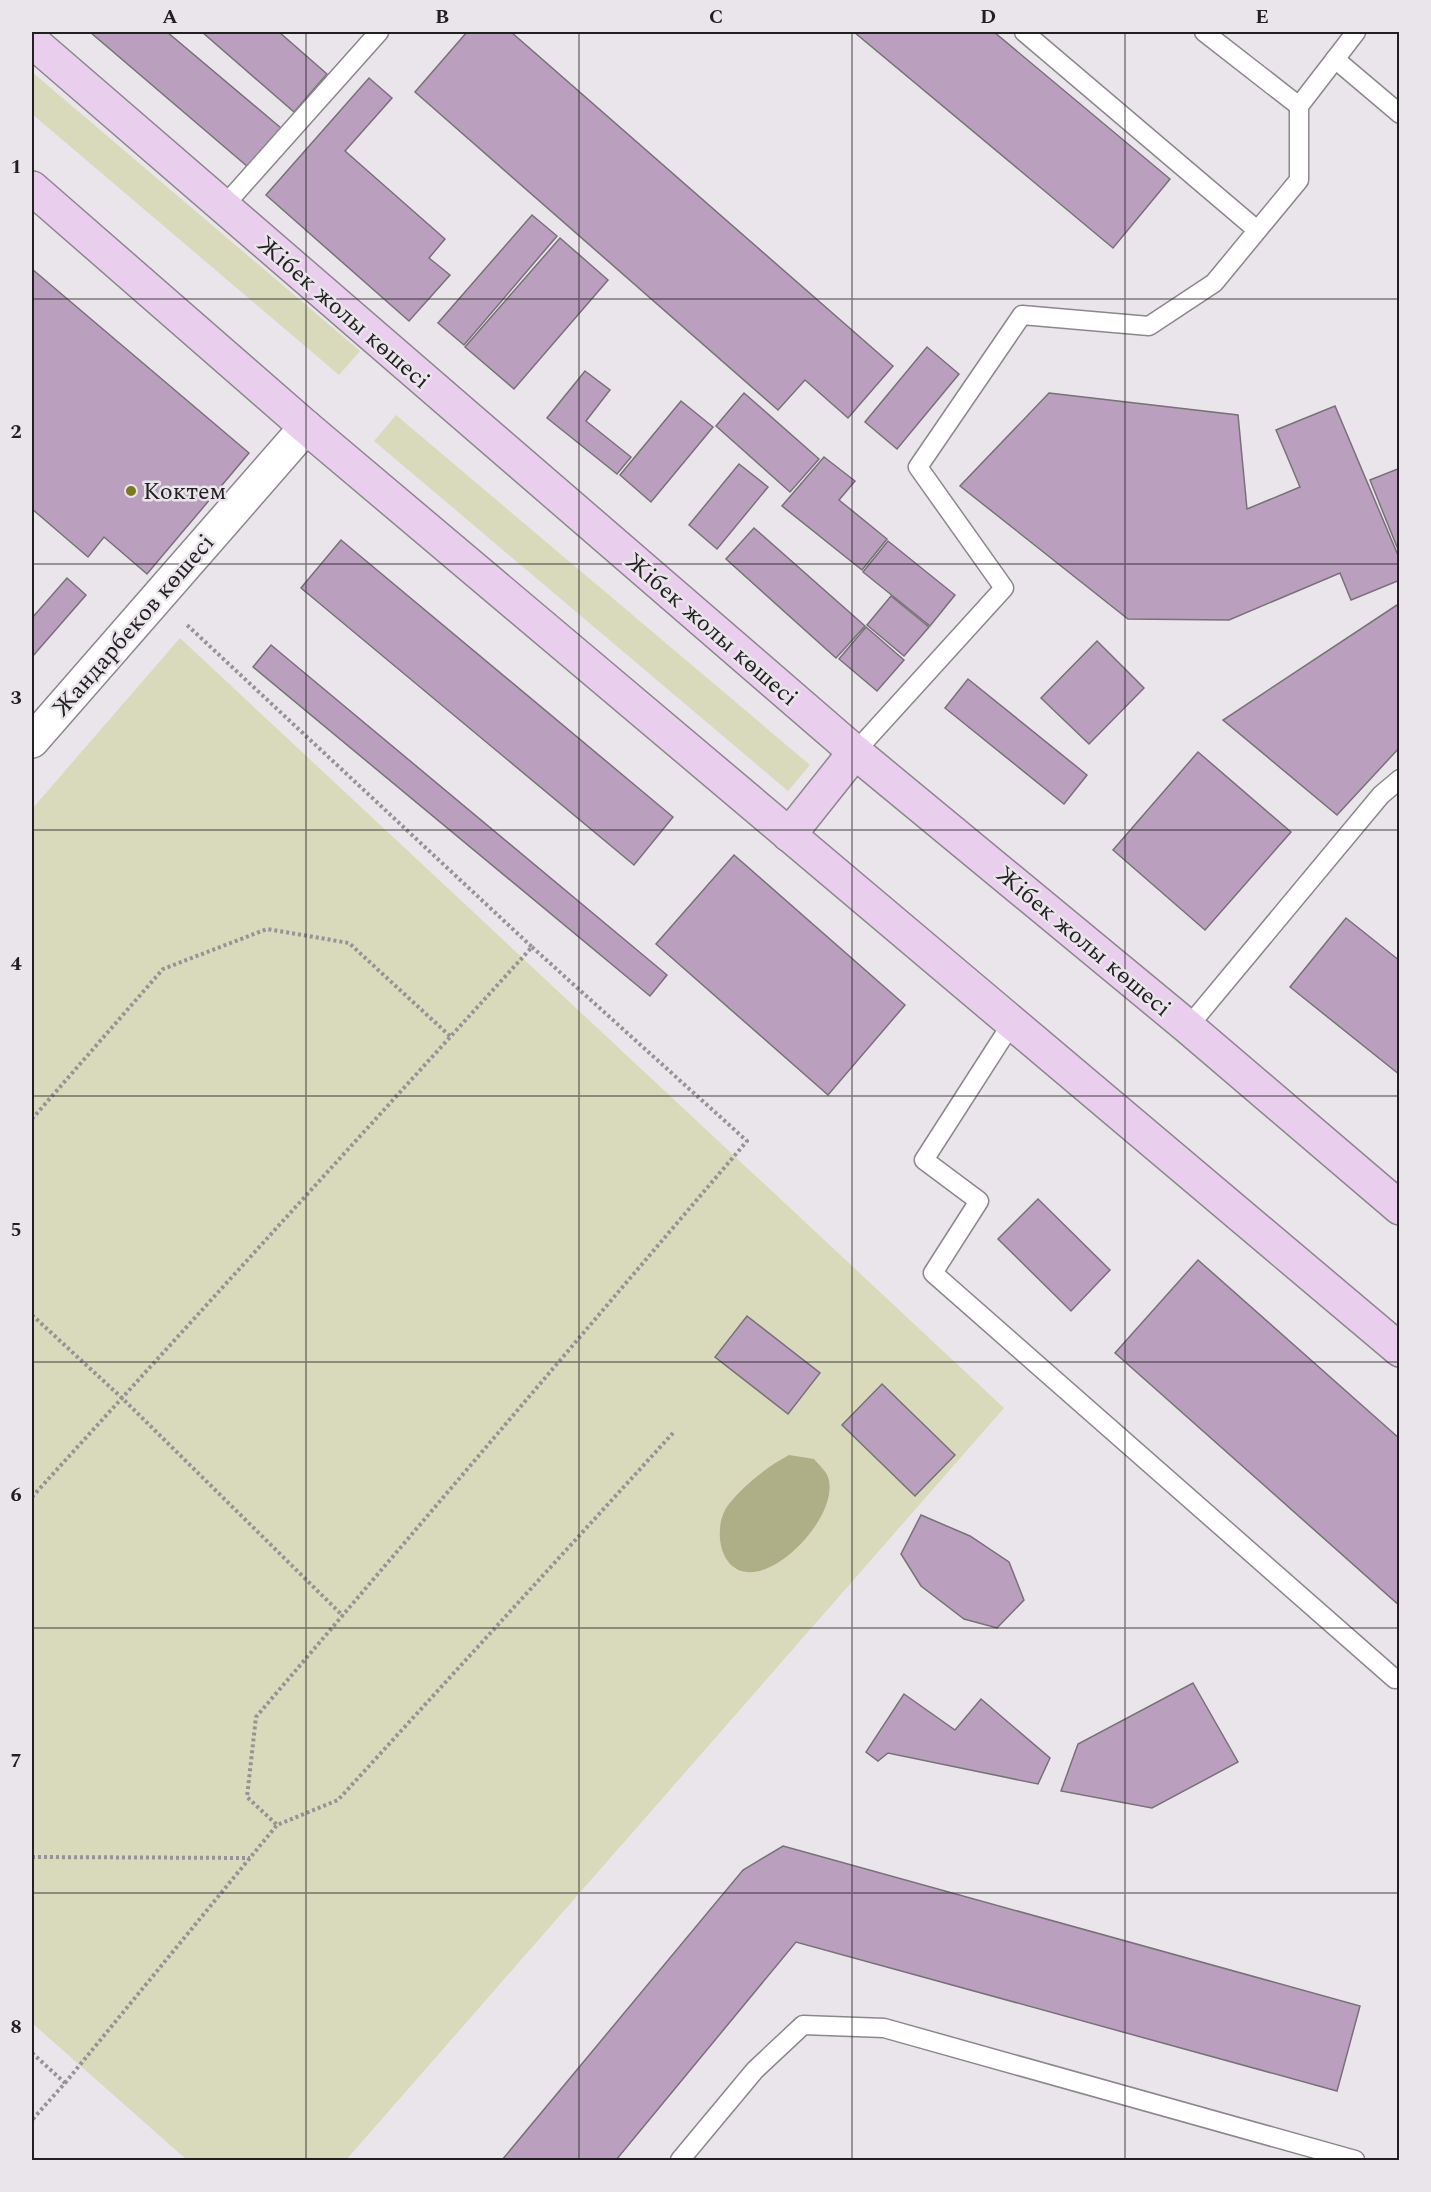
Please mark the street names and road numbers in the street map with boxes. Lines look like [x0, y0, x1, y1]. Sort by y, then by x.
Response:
street label: Жібек жолы көшесі [249, 227, 438, 398]
street label: Жандарбеков көшесі [44, 526, 224, 725]
street label: Жібек жолы көшесі [617, 544, 806, 715]
street label: Жібек жолы көшесі [988, 858, 1179, 1026]

